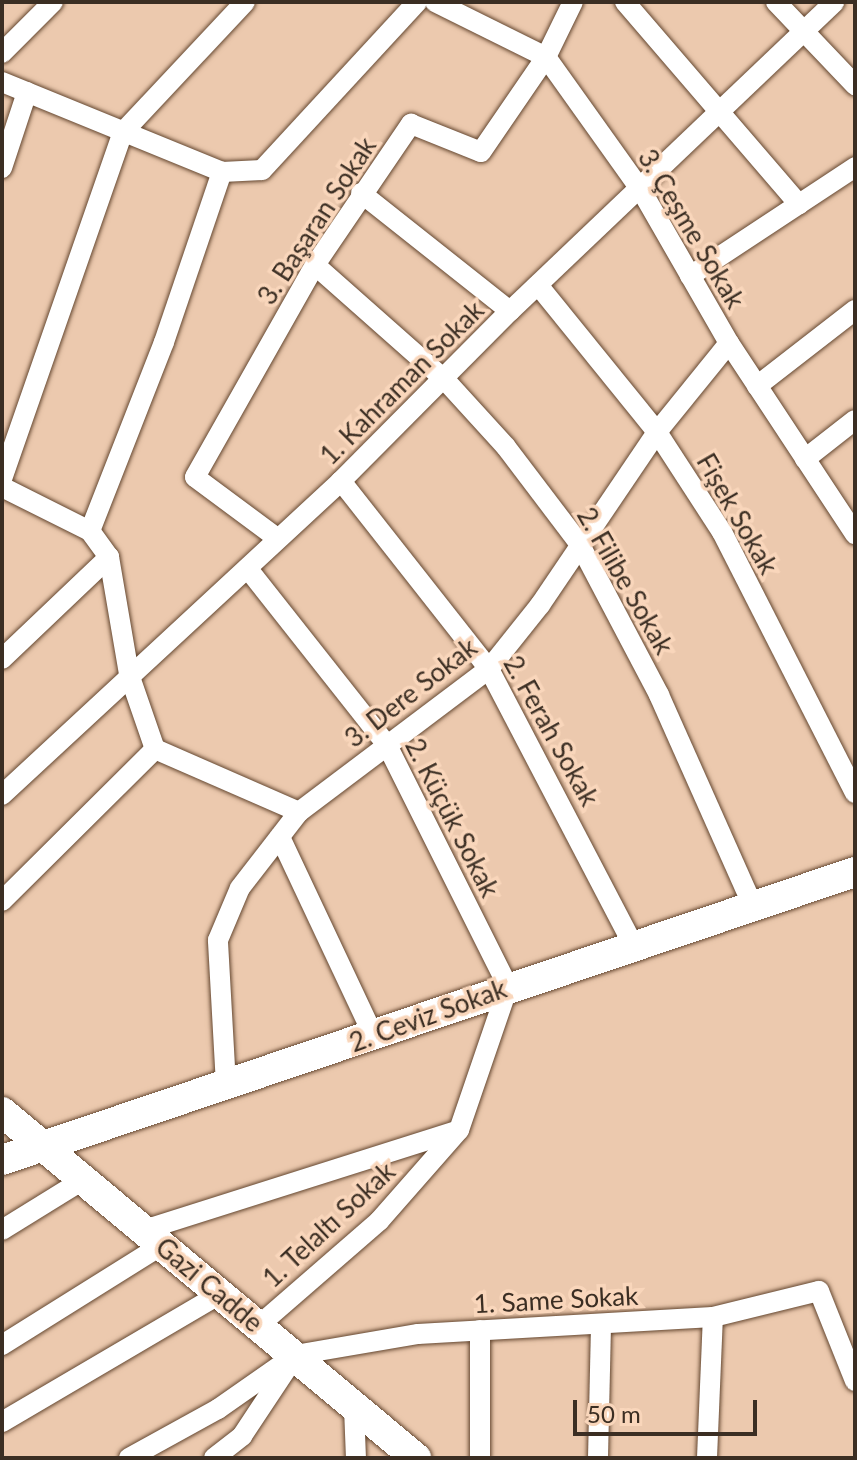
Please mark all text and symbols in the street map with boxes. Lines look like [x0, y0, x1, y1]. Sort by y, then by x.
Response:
street label: 3. Başaran Sokak [251, 132, 383, 310]
street label: 3. Çeşme Sokak [631, 144, 751, 314]
street label: 1. Kahraman Sokak [314, 295, 490, 471]
street label: Fişek Sokak [690, 448, 784, 580]
street label: 2. Filibe Sokak [570, 502, 680, 660]
street label: 3. Dere Sokak [339, 632, 483, 754]
street label: 2. Ferah Sokak [497, 651, 605, 811]
street label: 2. Küçük Sokak [399, 733, 505, 903]
street label: 2. Ceviz Sokak [345, 973, 511, 1059]
street label: 1. Telaltı Sokak [256, 1156, 402, 1294]
street label: Gazi Cadde [149, 1231, 269, 1339]
street label: 1. Same Sokak [473, 1280, 639, 1320]
scale bar [577, 1384, 761, 1434]
text: 50 m [587, 1399, 641, 1428]

